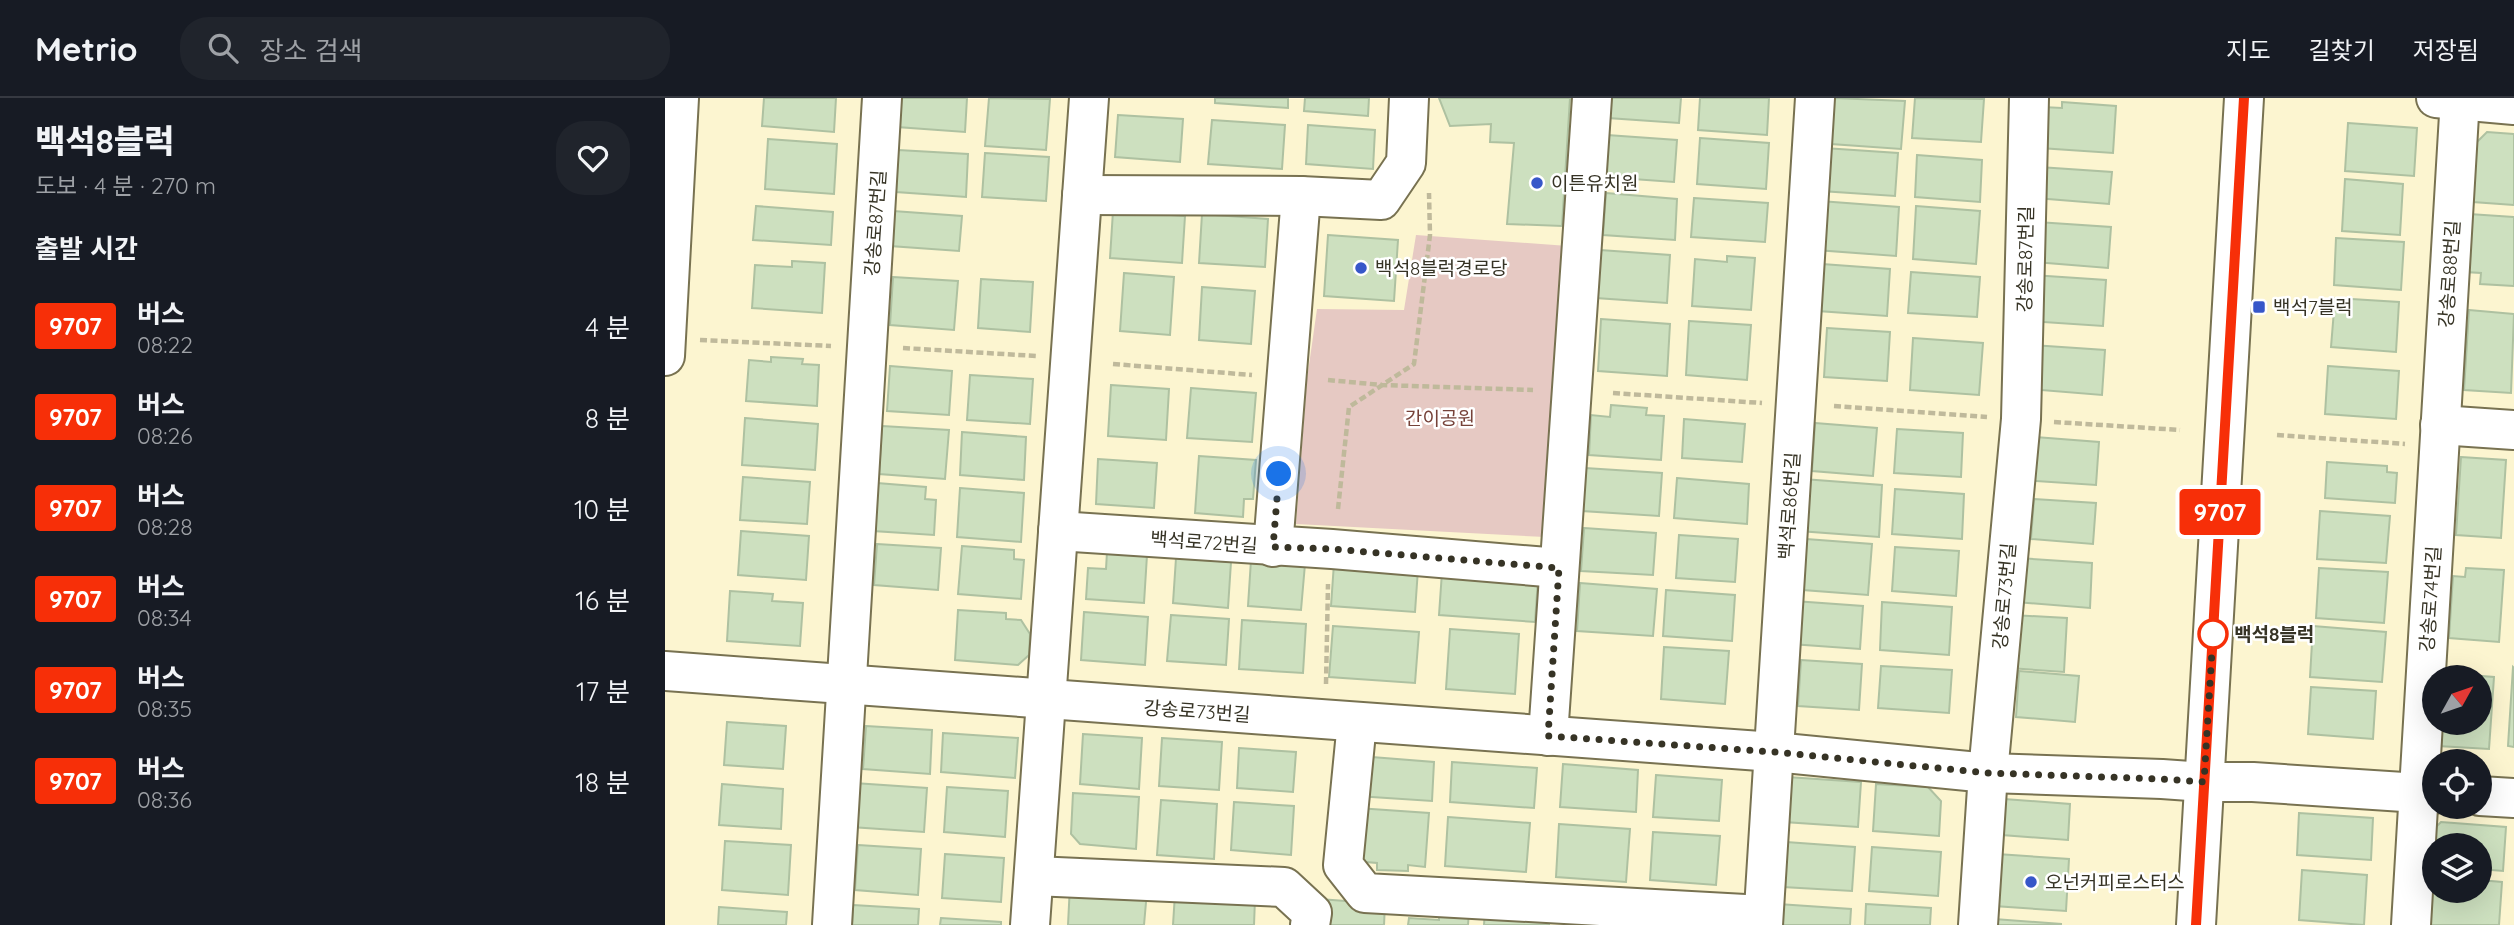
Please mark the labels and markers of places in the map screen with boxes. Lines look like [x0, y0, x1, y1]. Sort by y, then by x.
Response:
place label: 이튼유치원 [1551, 171, 1638, 195]
marker: 이튼유치원 [1529, 175, 1545, 191]
place label: 백석8블럭경로당 [1375, 256, 1508, 280]
marker: 백석8블럭경로당 [1353, 260, 1369, 276]
place label: 백석7블럭 [2273, 295, 2353, 319]
marker: 백석7블럭 [2251, 299, 2267, 315]
marker: 백석8블럭 [2198, 619, 2228, 649]
place label: 백석8블럭 [2234, 622, 2314, 646]
place label: 오넌커피로스터스 [2045, 870, 2185, 894]
marker: 오넌커피로스터스 [2023, 874, 2039, 890]

